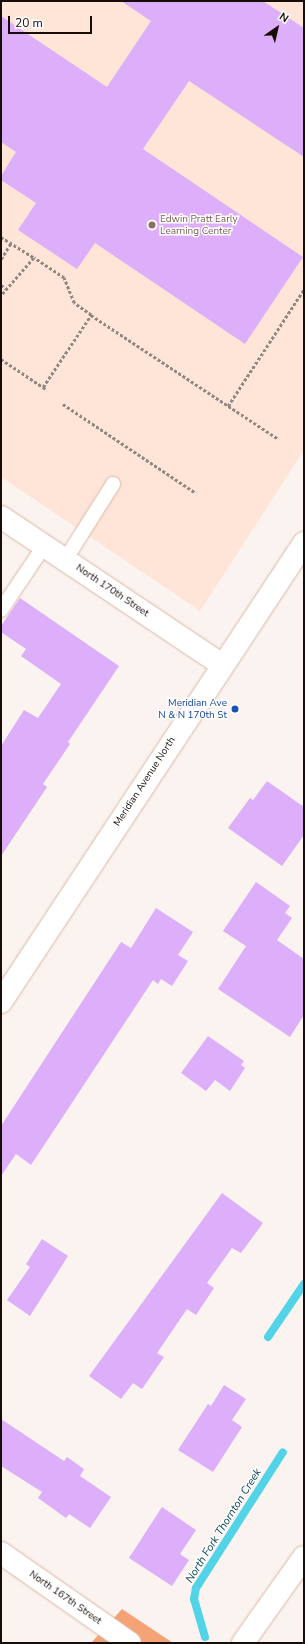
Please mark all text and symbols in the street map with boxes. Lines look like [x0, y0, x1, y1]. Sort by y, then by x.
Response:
scale bar [10, 8, 94, 34]
north arrow [257, 8, 297, 48]
text: N [276, 9, 292, 26]
text: 20 m [15, 15, 43, 31]
place label: Edwin Pratt Early Learning Center [160, 213, 238, 236]
marker: Edwin Pratt Early Learning Center [147, 220, 157, 230]
street label: North 170th Street [73, 562, 151, 620]
place label: Meridian Ave N & N 170th St [158, 697, 227, 720]
marker: Meridian Ave N & N 170th St [230, 704, 240, 714]
street label: Meridian Avenue North [112, 735, 178, 829]
water label: North Fork Thornton Creek [183, 1466, 265, 1586]
street label: North 167th Street [27, 1569, 103, 1627]

